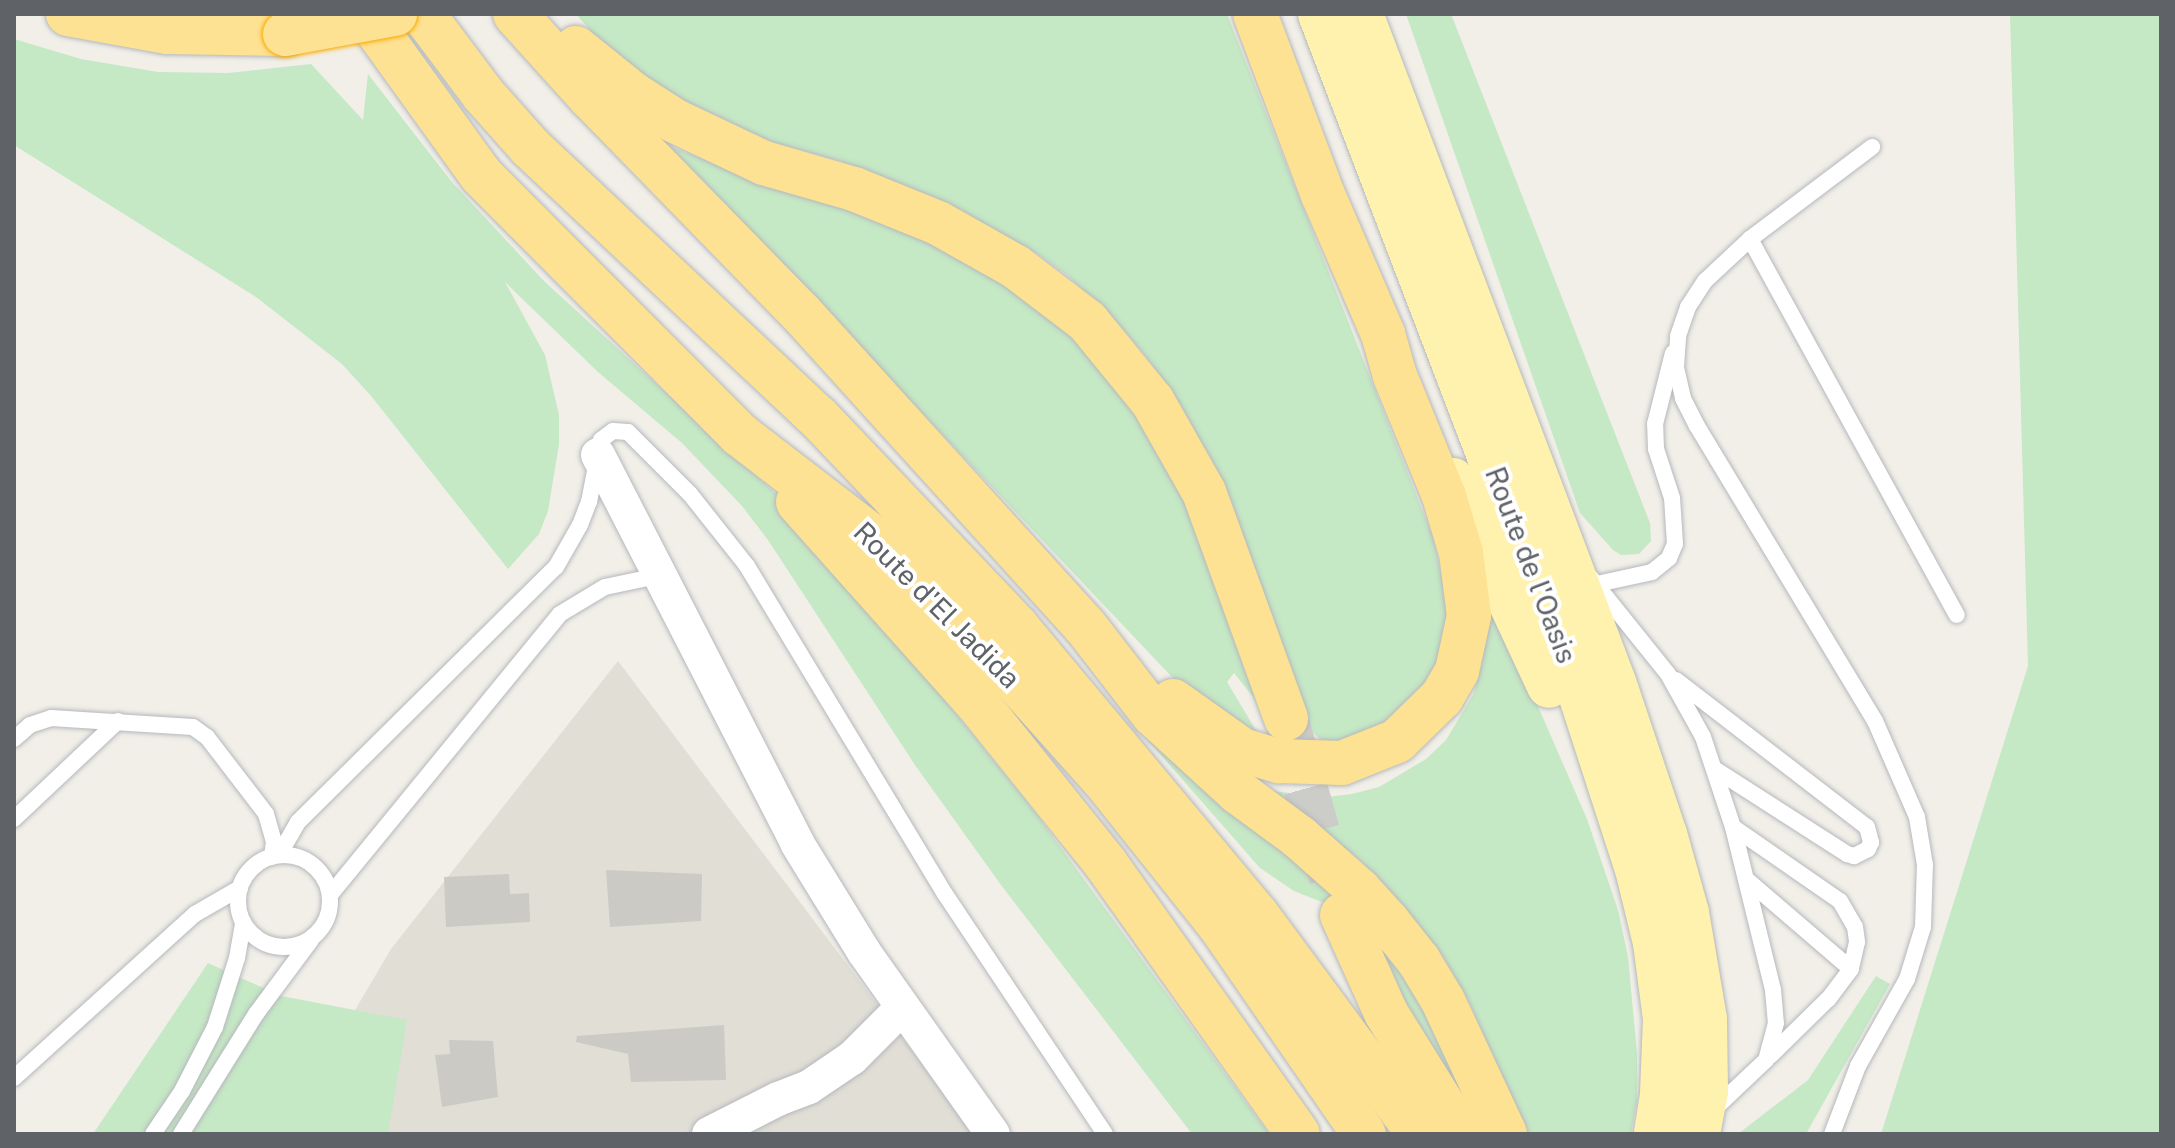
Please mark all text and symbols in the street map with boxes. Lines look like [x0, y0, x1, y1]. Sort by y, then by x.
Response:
street label: Route de l'Oasis [1478, 462, 1584, 668]
street label: Route d'El Jadida [847, 515, 1027, 695]

